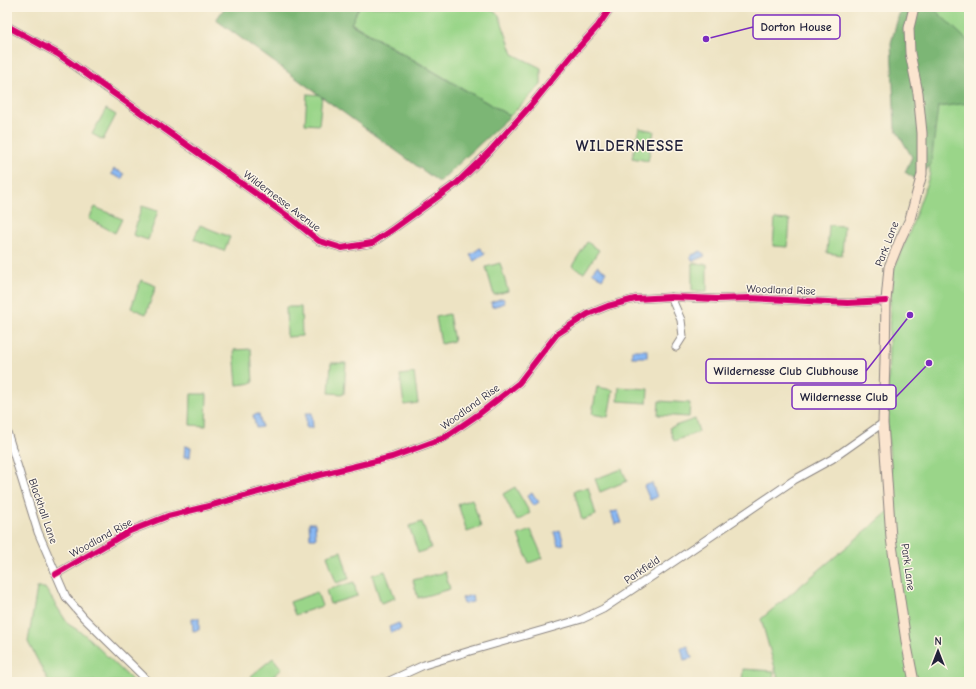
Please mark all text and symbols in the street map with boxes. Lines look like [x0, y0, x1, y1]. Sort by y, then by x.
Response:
callout: Dorton House [753, 15, 840, 39]
text: Dorton House [760, 20, 832, 34]
district label: WILDERNESSE [576, 137, 684, 155]
street label: Wildernesse Avenue [241, 168, 324, 235]
street label: Park Lane [872, 219, 902, 268]
street label: Woodland Rise [746, 282, 816, 298]
callout: Wildernesse Club Clubhouse [706, 359, 866, 383]
text: Wildernesse Club Clubhouse [714, 364, 859, 378]
street label: Woodland Rise [438, 381, 502, 433]
callout: Wildernesse Club [792, 385, 896, 409]
text: Wildernesse Club [800, 390, 888, 404]
street label: Blackhall Lane [26, 477, 60, 546]
street label: Woodland Rise [68, 515, 135, 560]
street label: Park Lane [898, 543, 918, 592]
street label: Parkfield [622, 553, 663, 587]
north arrow [918, 631, 958, 671]
text: N [934, 635, 942, 648]

